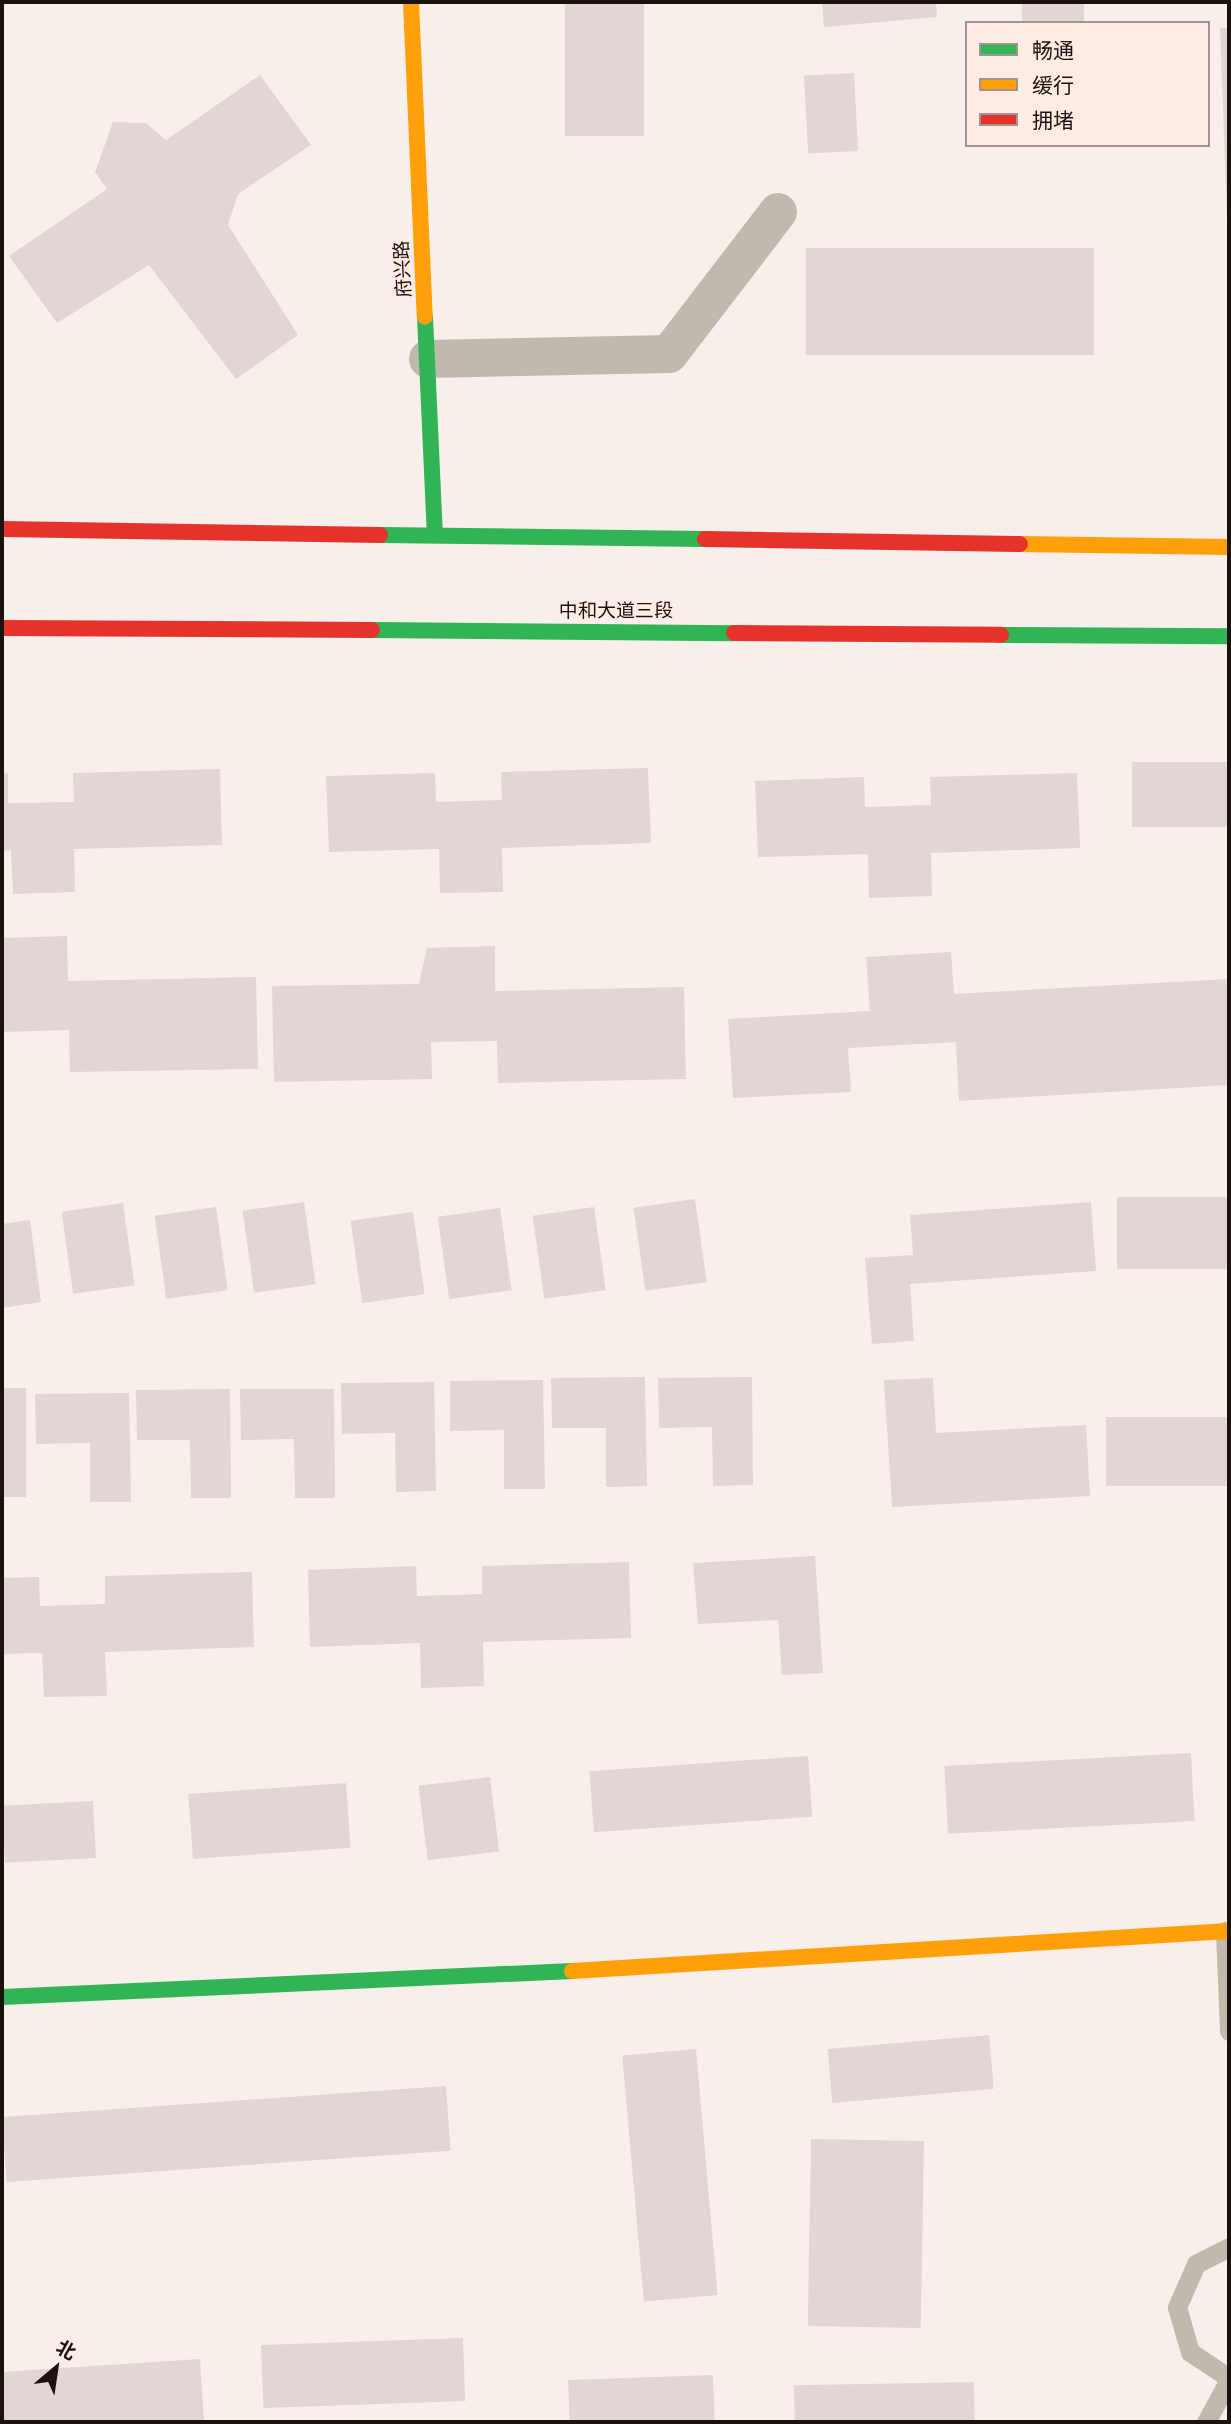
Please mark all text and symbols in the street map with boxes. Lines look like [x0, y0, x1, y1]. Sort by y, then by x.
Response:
legend [965, 21, 1210, 147]
text: 畅通 [1032, 36, 1074, 65]
text: 缓行 [1032, 71, 1074, 100]
text: 拥堵 [1032, 106, 1074, 135]
street label: 府兴路 [390, 240, 416, 298]
street label: 中和大道三段 [559, 600, 673, 622]
north arrow [21, 2333, 91, 2403]
text: 北 [52, 2334, 81, 2366]

